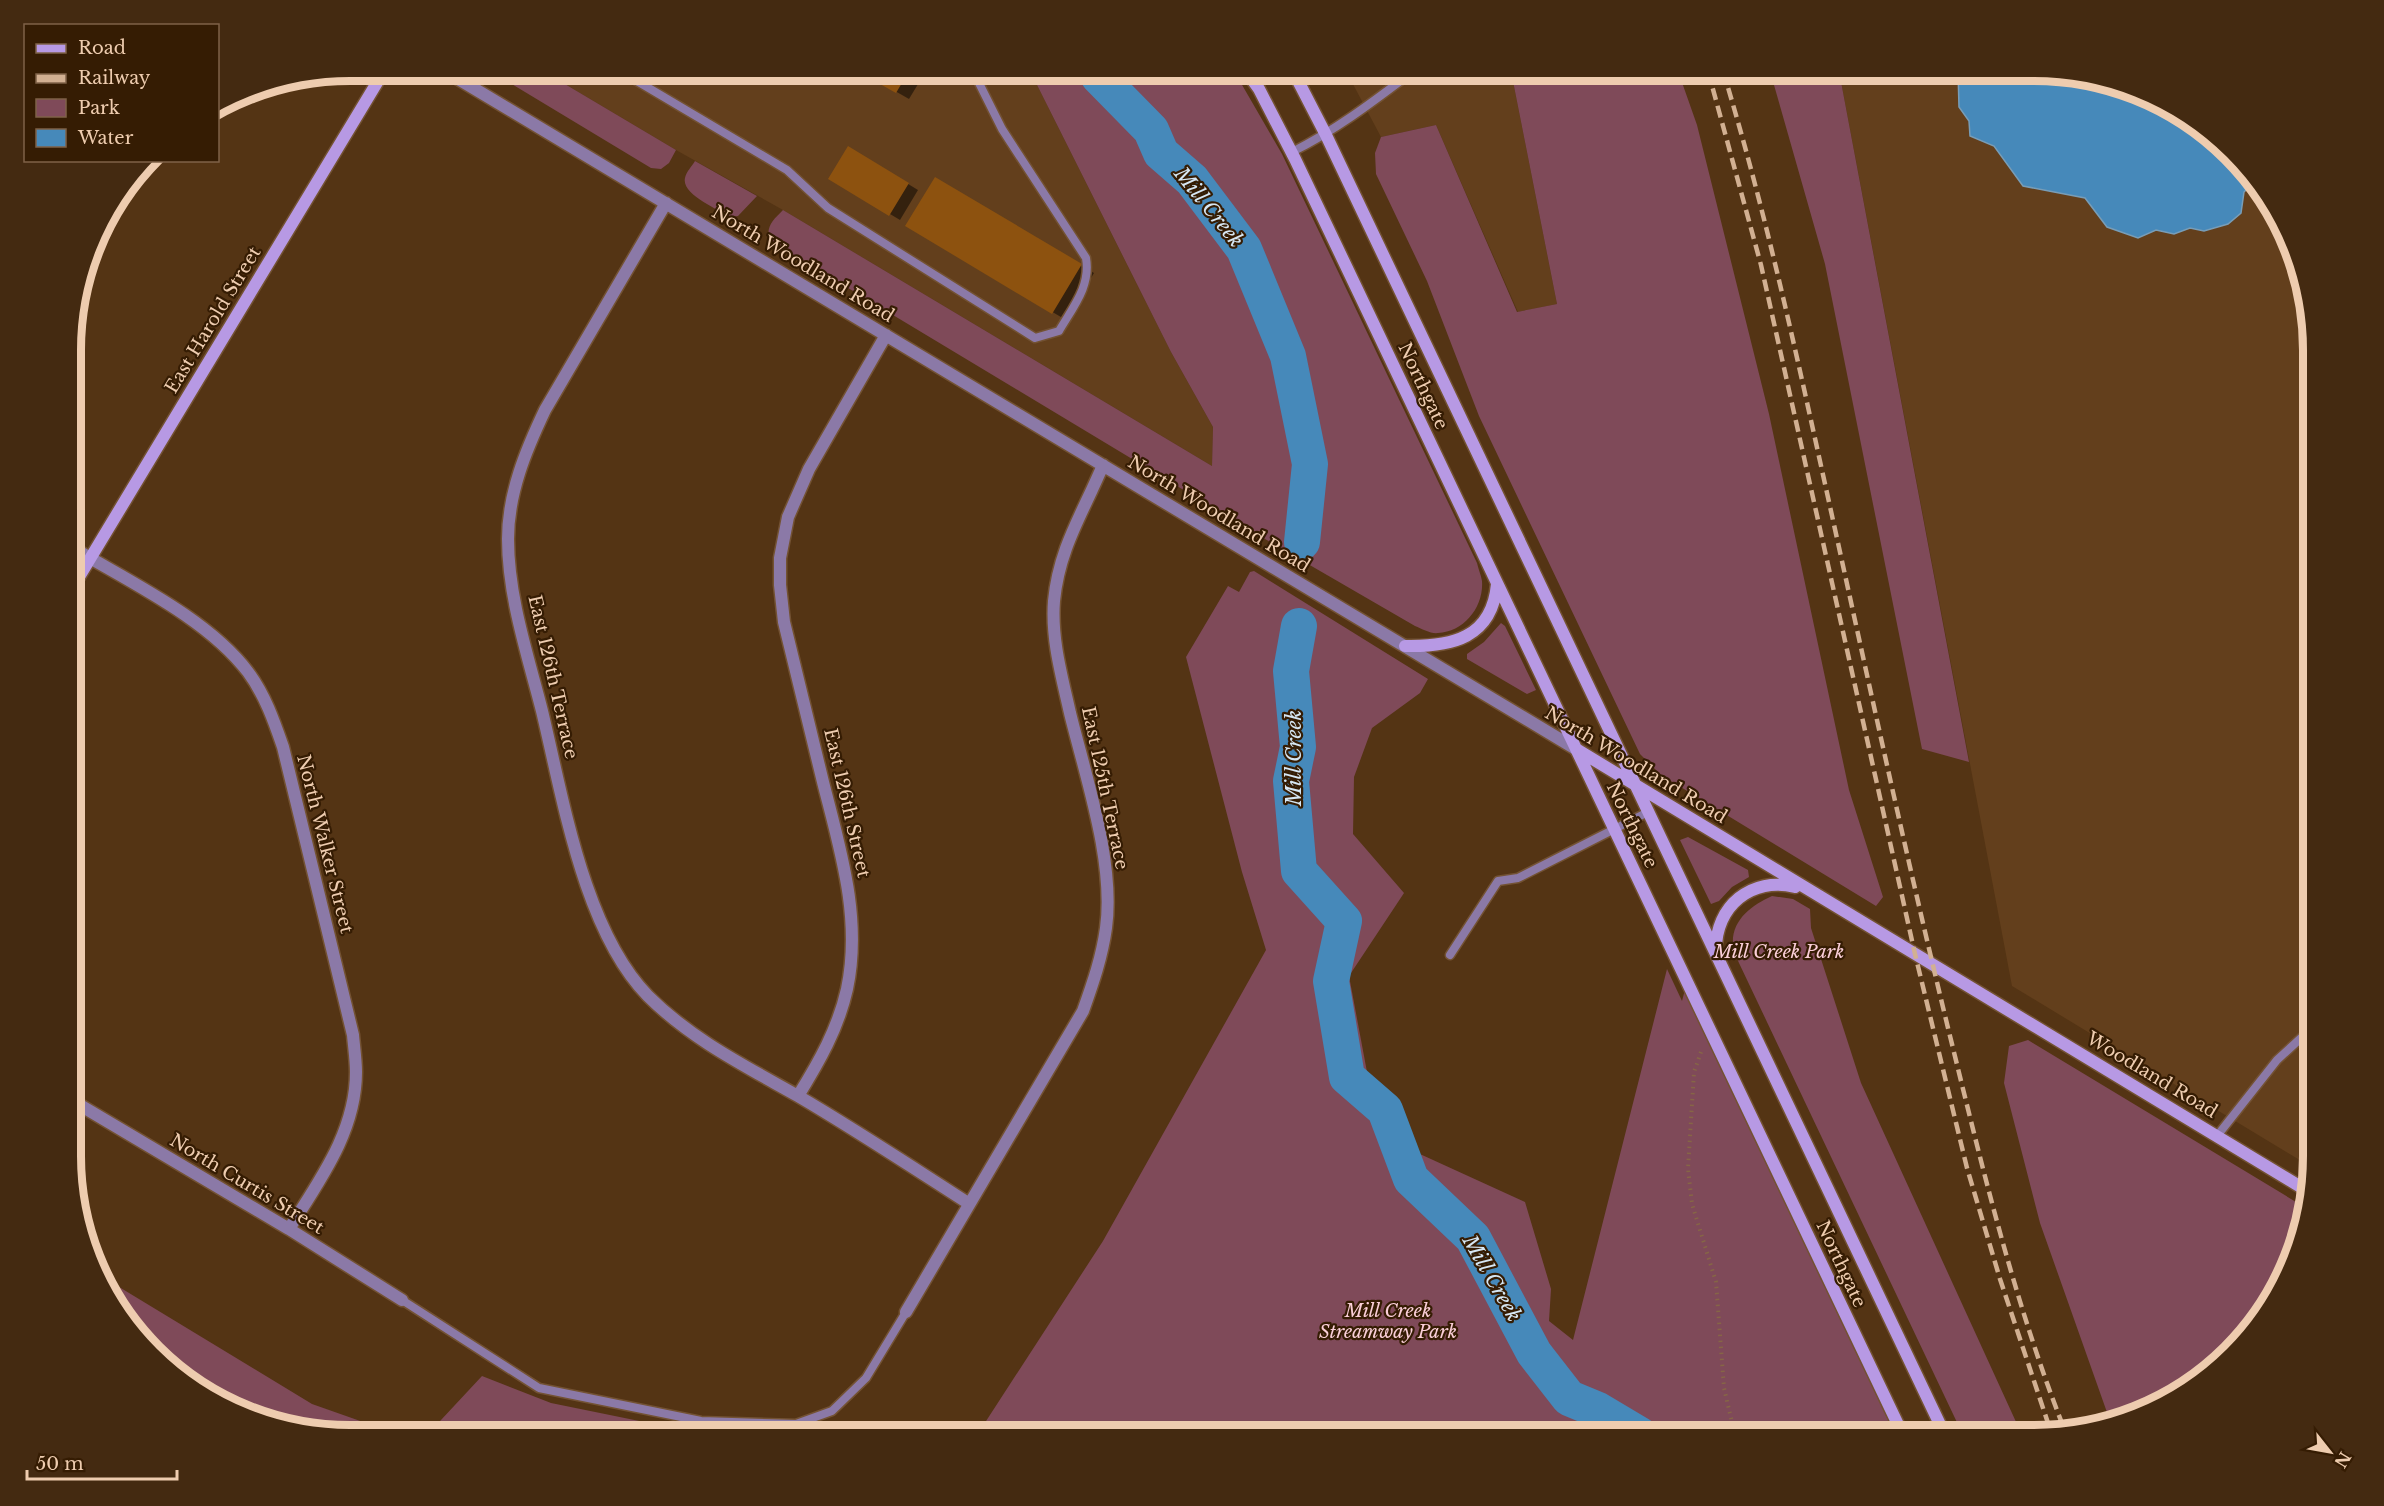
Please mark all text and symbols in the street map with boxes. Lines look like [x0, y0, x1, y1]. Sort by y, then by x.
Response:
legend [24, 24, 219, 162]
text: Road [78, 37, 126, 59]
text: Railway [78, 67, 151, 89]
text: Park [78, 97, 120, 119]
text: Water [77, 127, 134, 149]
water label: Mill Creek [1169, 161, 1249, 252]
street label: North Woodland Road [708, 201, 898, 327]
street label: East Harold Street [160, 242, 266, 397]
street label: Northgate [1393, 339, 1453, 433]
street label: North Woodland Road [1124, 451, 1314, 577]
street label: East 126th Terrace [523, 593, 583, 761]
street label: North Woodland Road [1541, 702, 1731, 828]
street label: East 125th Terrace [1077, 704, 1133, 872]
water label: Mill Creek [1282, 710, 1306, 807]
street label: East 126th Street [819, 726, 875, 880]
street label: North Walker Street [292, 752, 358, 936]
street label: Northgate [1602, 778, 1662, 872]
park label: Mill Creek Park [1713, 941, 1844, 963]
street label: Woodland Road [2082, 1027, 2221, 1123]
street label: North Curtis Street [166, 1129, 328, 1239]
street label: Northgate [1811, 1217, 1871, 1311]
water label: Mill Creek [1457, 1230, 1526, 1326]
park label: Mill Creek Streamway Park [1319, 1300, 1457, 1343]
north arrow [2300, 1422, 2360, 1482]
scale bar [27, 1443, 177, 1481]
text: N [2330, 1448, 2355, 1471]
text: 50 m [36, 1453, 84, 1475]

